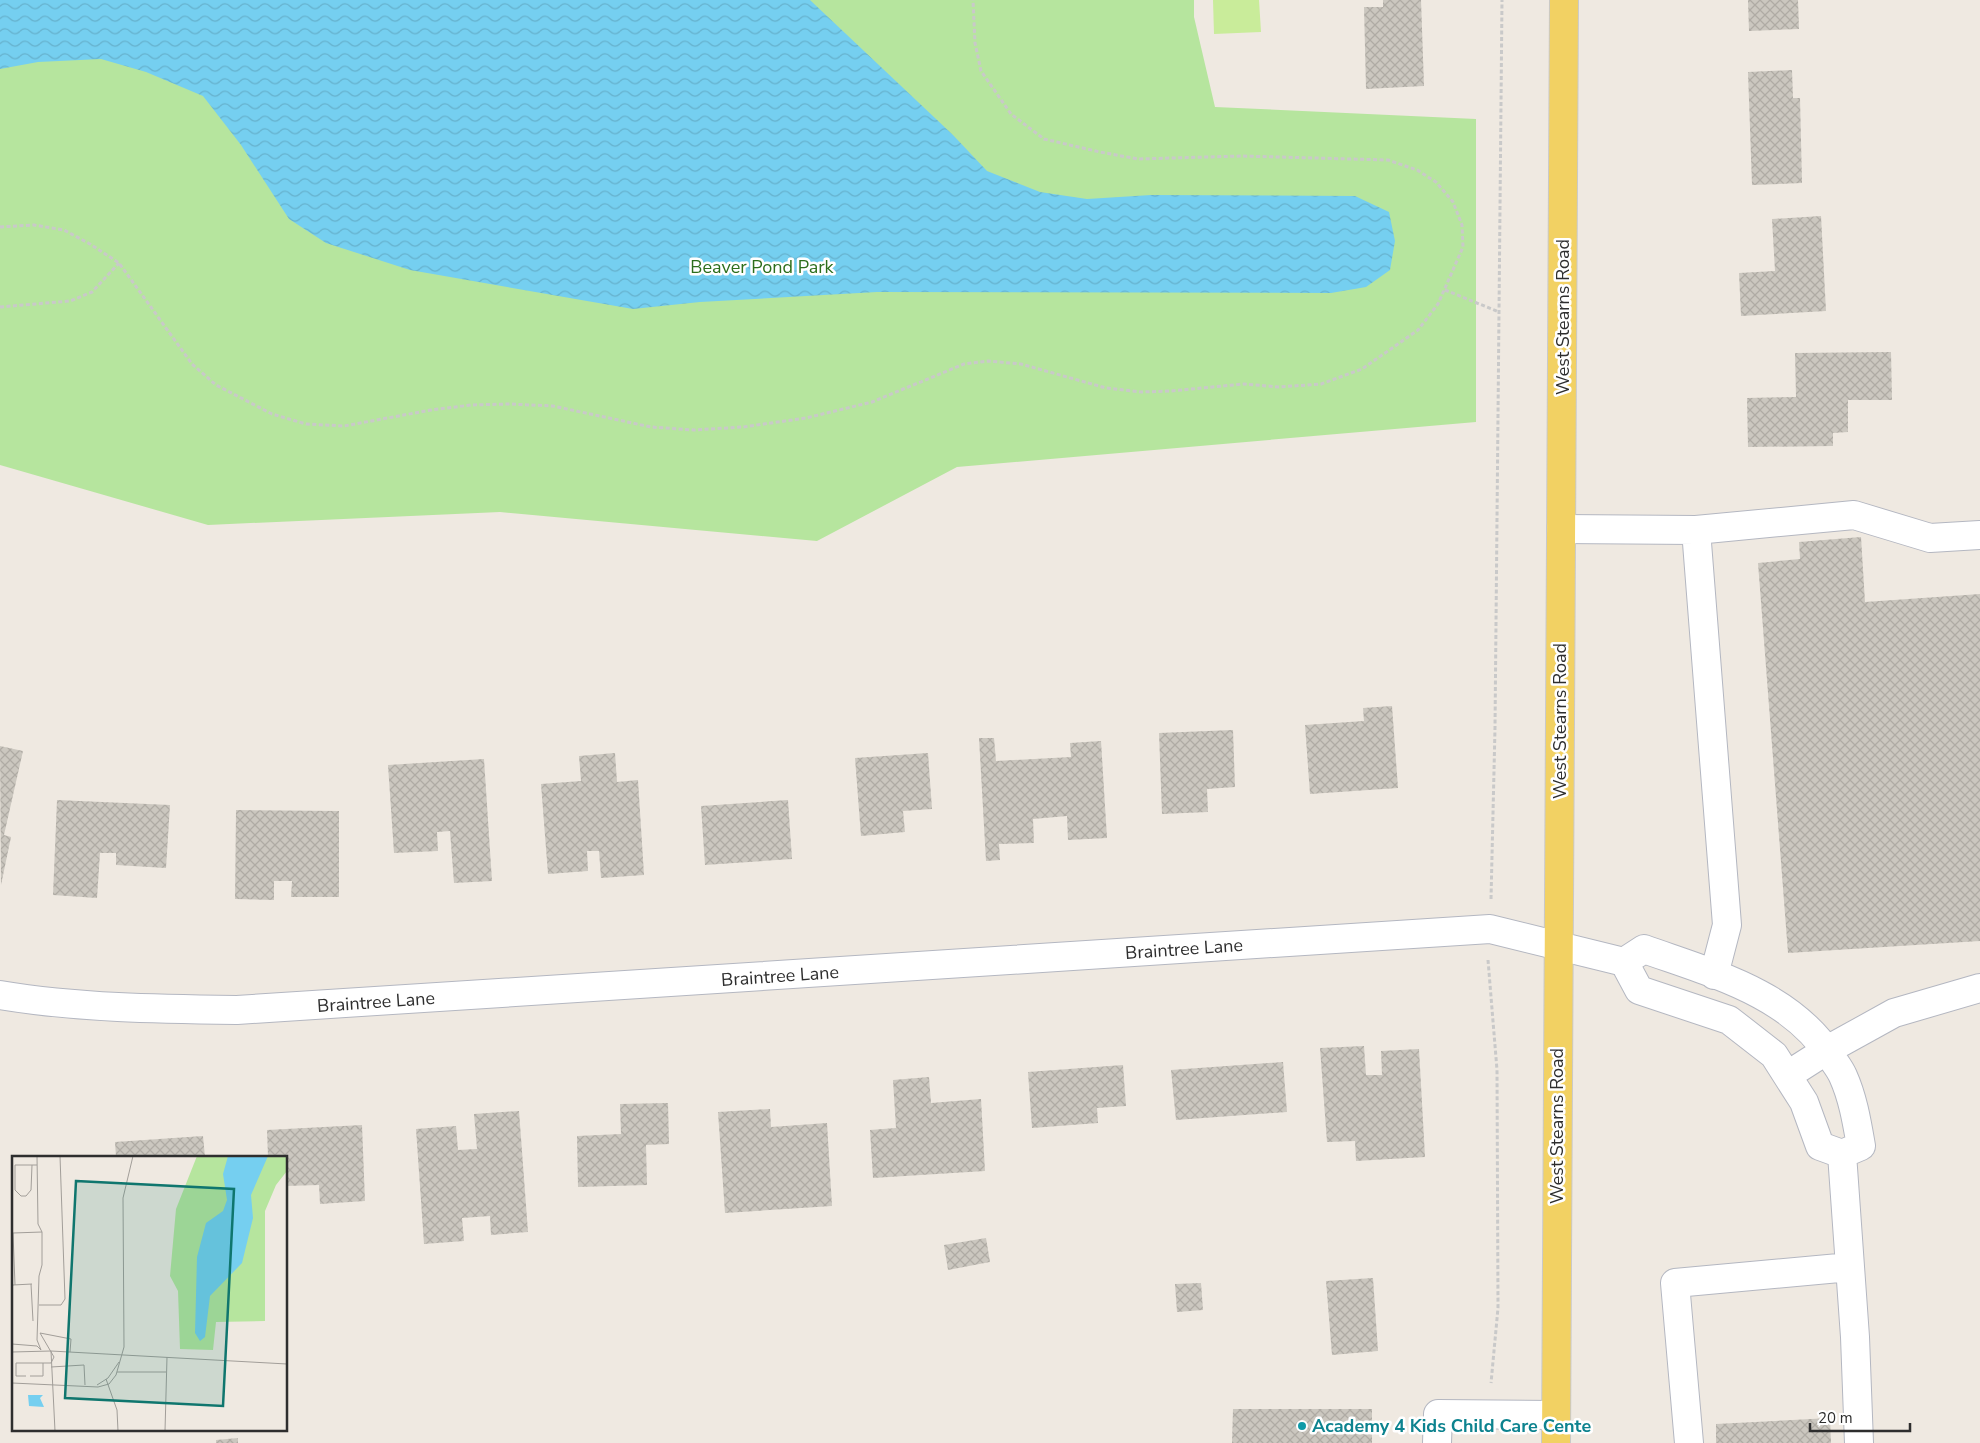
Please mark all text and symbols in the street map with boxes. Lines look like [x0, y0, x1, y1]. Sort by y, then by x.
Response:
street label: West Stearns Road [1551, 239, 1575, 395]
park label: Beaver Pond Park [690, 255, 835, 279]
street label: West Stearns Road [1548, 643, 1572, 799]
street label: Braintree Lane [1124, 933, 1244, 965]
street label: Braintree Lane [720, 960, 840, 992]
street label: Braintree Lane [316, 986, 436, 1018]
street label: West Stearns Road [1545, 1048, 1569, 1204]
inset map [12, 1156, 288, 1430]
scale bar [1810, 1400, 1910, 1432]
text: 20 m [1818, 1408, 1853, 1428]
place label: Academy 4 Kids Child Care Cente [1312, 1414, 1591, 1438]
marker: Academy 4 Kids Child Care Cente [1296, 1420, 1308, 1432]

